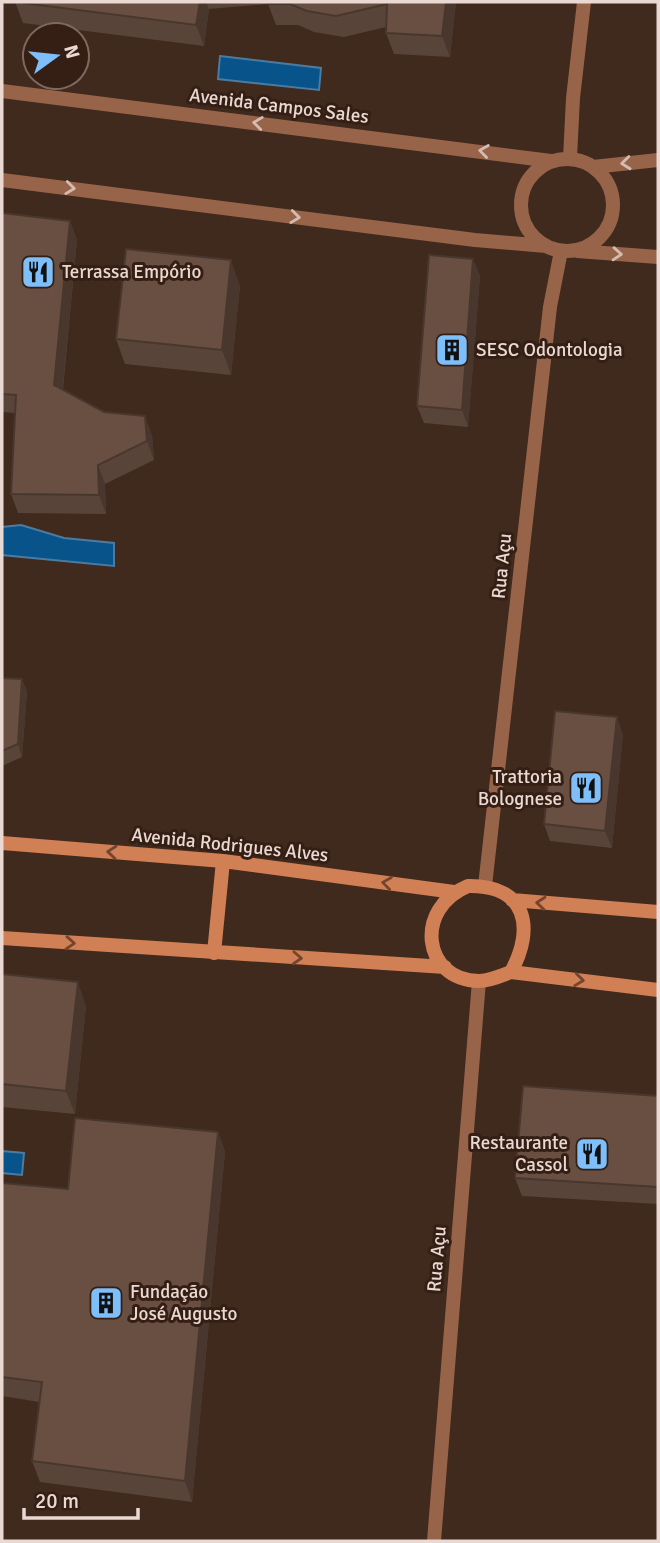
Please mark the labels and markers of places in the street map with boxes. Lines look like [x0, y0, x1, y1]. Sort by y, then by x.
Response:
restaurant icon: Terrassa Empório [19, 253, 57, 291]
place label: Terrassa Empório [62, 260, 202, 284]
building icon: SESC Odontologia [433, 331, 471, 369]
place label: SESC Odontologia [476, 338, 623, 362]
place label: Trattoria Bolognese [478, 765, 562, 811]
restaurant icon: Trattoria Bolognese [567, 769, 605, 807]
place label: Restaurante Cassol [470, 1131, 568, 1177]
restaurant icon: Restaurante Cassol [573, 1135, 611, 1173]
place label: Fundação José Augusto [130, 1280, 237, 1326]
building icon: Fundação José Augusto [87, 1284, 125, 1322]

